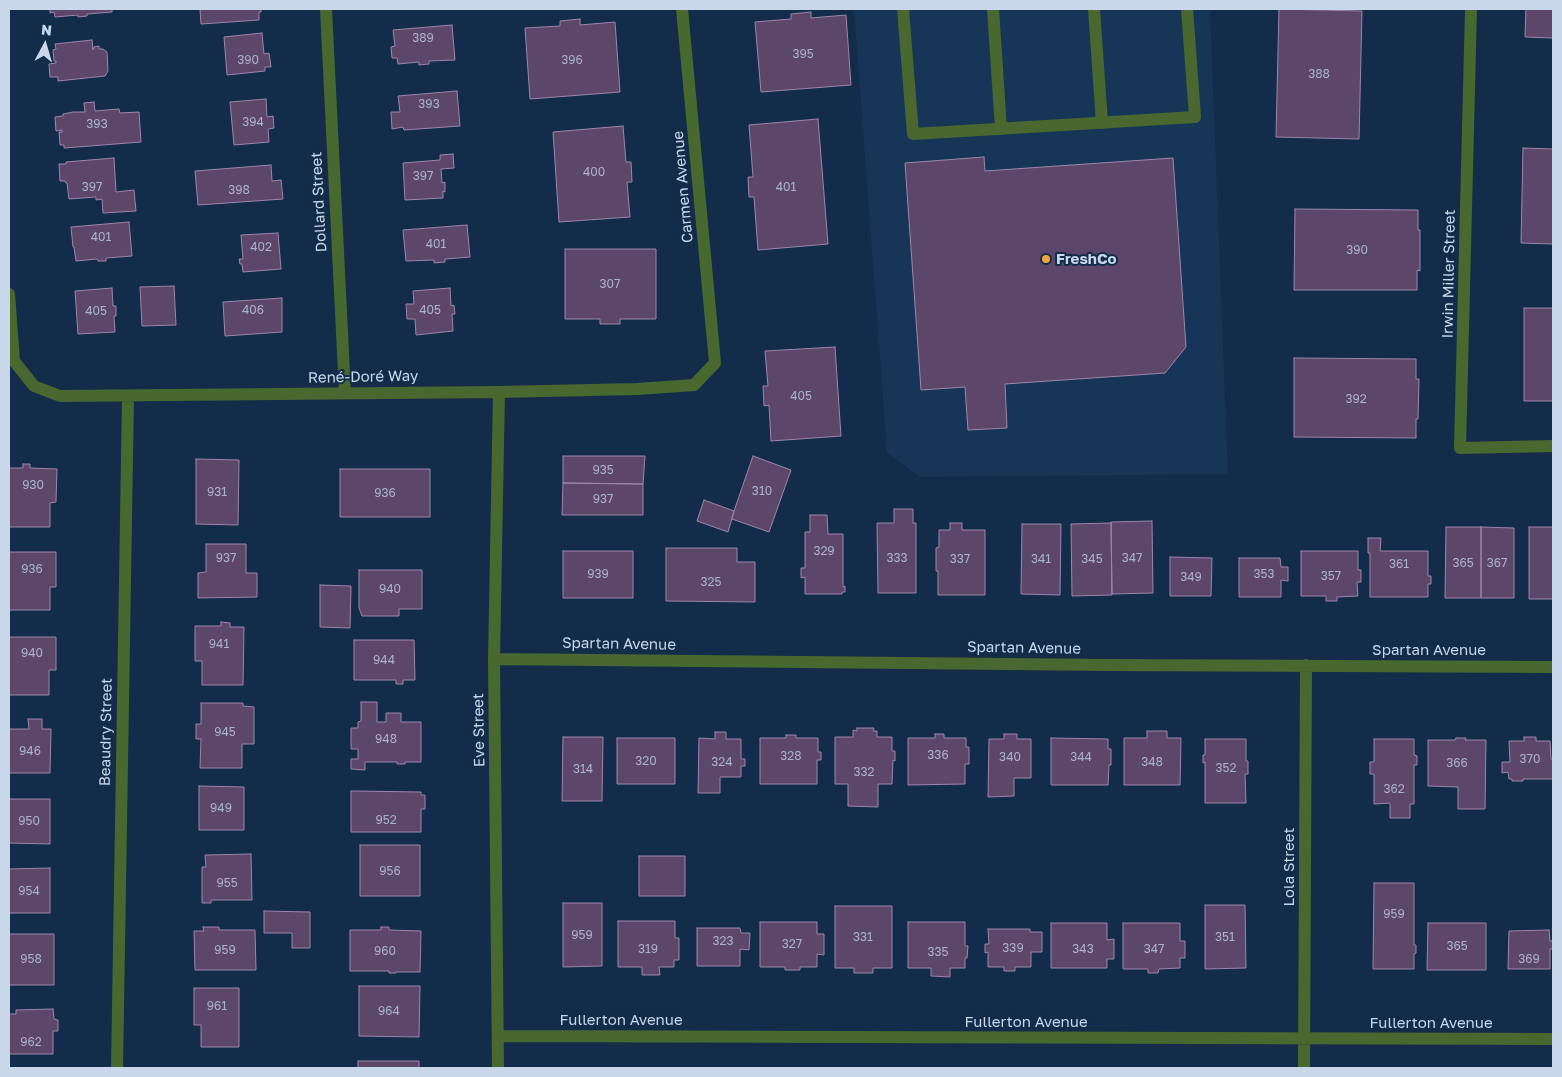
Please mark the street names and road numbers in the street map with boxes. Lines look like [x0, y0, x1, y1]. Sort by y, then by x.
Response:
street label: Carmen Avenue [669, 130, 697, 244]
street label: Dollard Street [307, 151, 331, 253]
street label: Irwin Miller Street [1439, 209, 1459, 339]
street label: René-Doré Way [308, 367, 418, 387]
street label: Spartan Avenue [562, 634, 676, 654]
street label: Spartan Avenue [967, 638, 1081, 658]
street label: Spartan Avenue [1372, 641, 1486, 659]
street label: Beaudry Street [96, 678, 116, 786]
street label: Eve Street [469, 693, 489, 767]
street label: Lola Street [1280, 828, 1298, 906]
street label: Fullerton Avenue [559, 1011, 683, 1029]
street label: Fullerton Avenue [964, 1013, 1088, 1031]
street label: Fullerton Avenue [1369, 1014, 1493, 1032]

